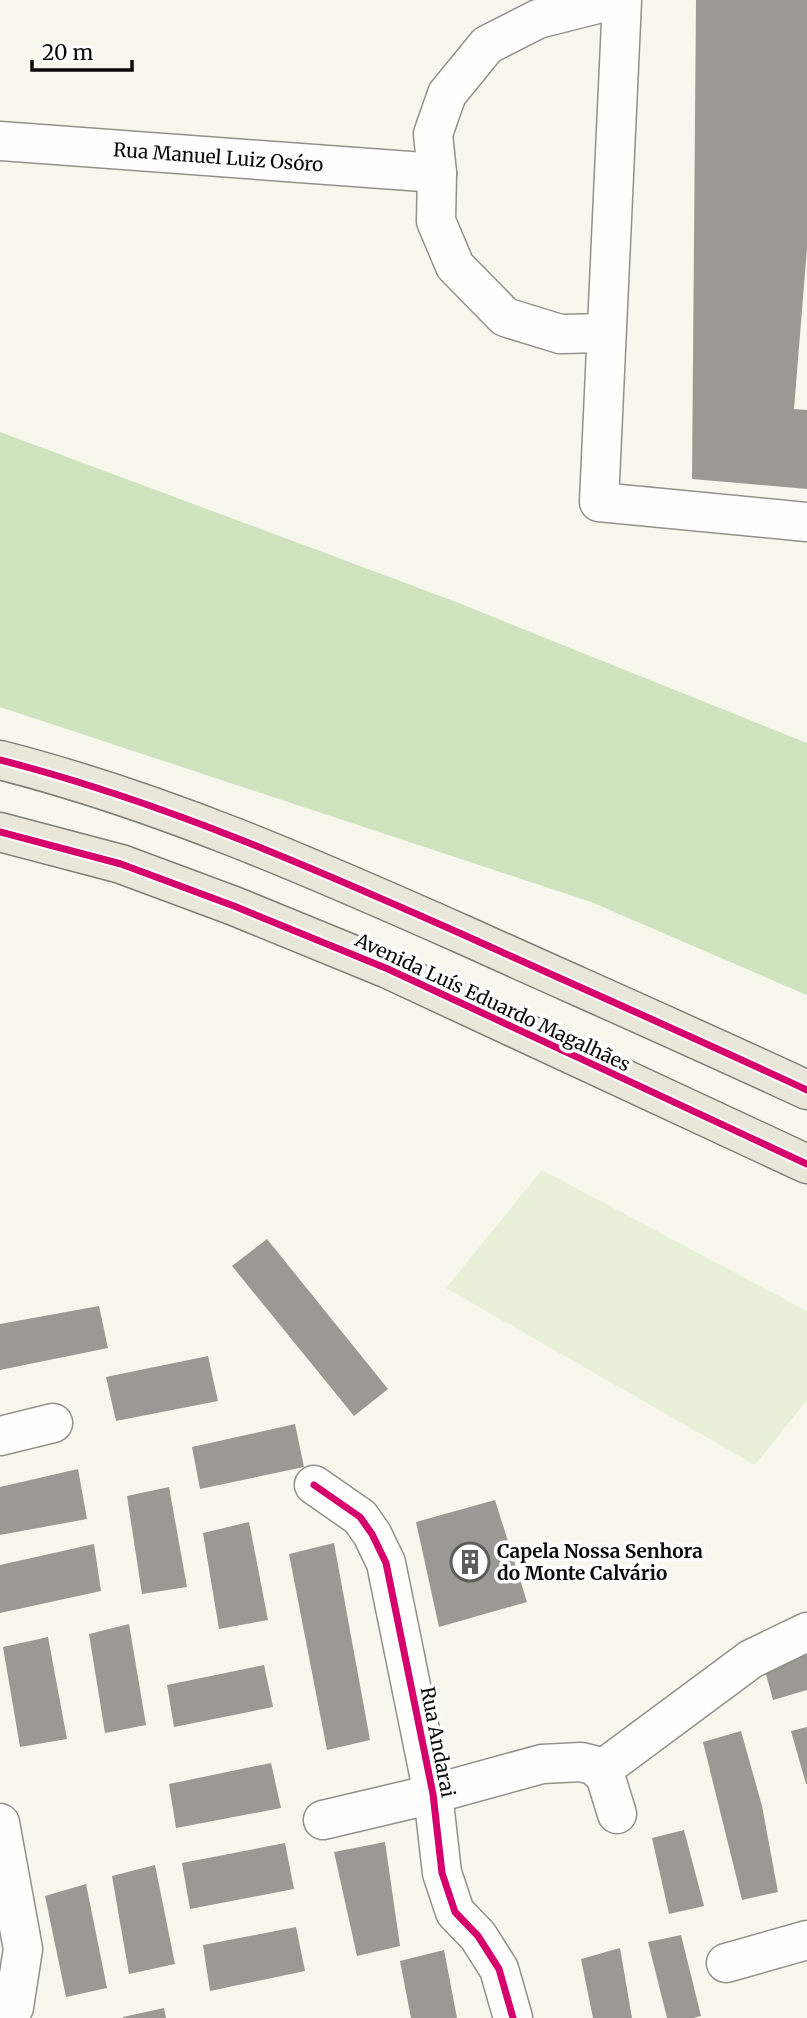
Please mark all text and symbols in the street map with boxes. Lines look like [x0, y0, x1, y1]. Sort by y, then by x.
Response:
scale bar [32, 28, 131, 72]
text: 20 m [42, 39, 94, 66]
street label: Rua Manuel Luiz Osóro [113, 137, 324, 177]
street label: Avenida Luís Eduardo Magalhães [351, 927, 634, 1076]
place label: Capela Nossa Senhora do Monte Calvário [497, 1539, 703, 1585]
building icon: Capela Nossa Senhora do Monte Calvário [449, 1541, 491, 1583]
street label: Rua Andarai [416, 1685, 460, 1799]

